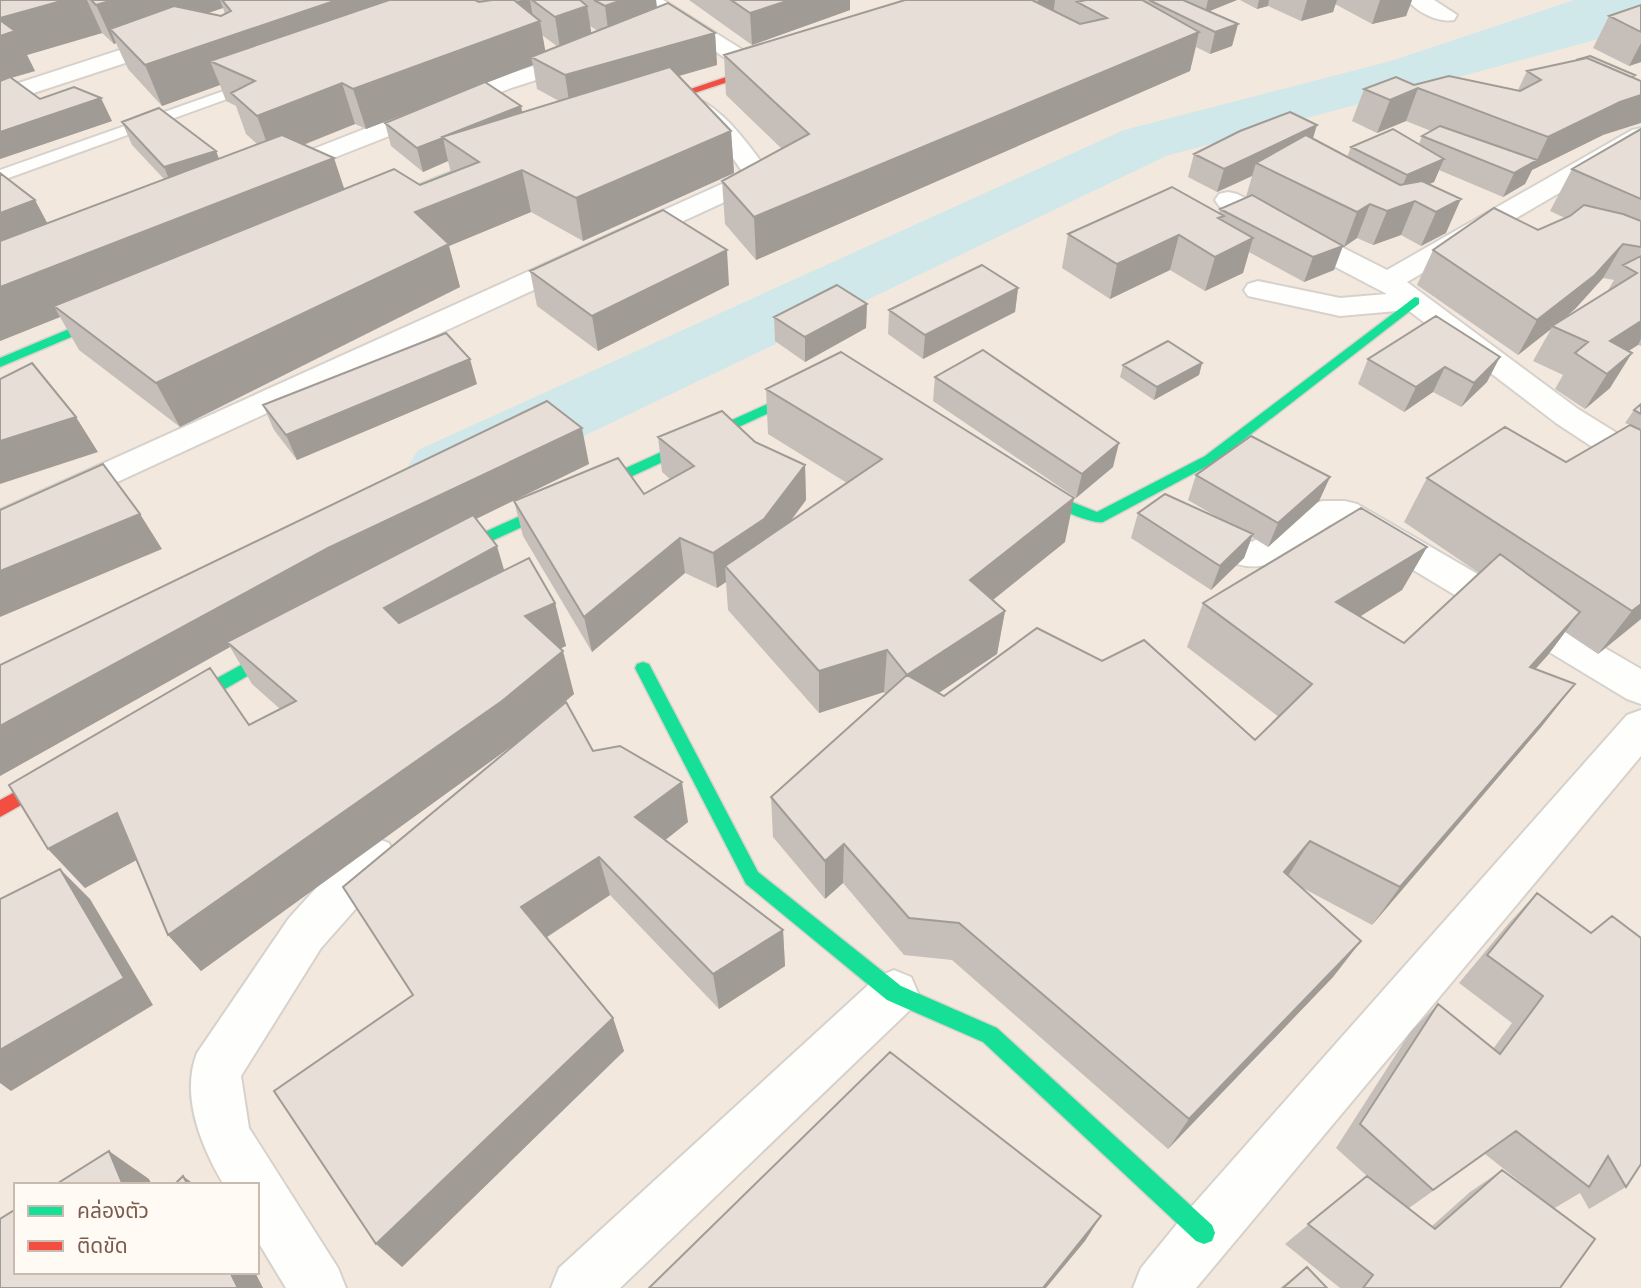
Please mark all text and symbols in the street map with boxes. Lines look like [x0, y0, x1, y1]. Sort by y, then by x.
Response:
legend [14, 1183, 259, 1274]
text: คล่องตัว [77, 1197, 149, 1222]
text: ติดขัด [77, 1232, 128, 1257]

